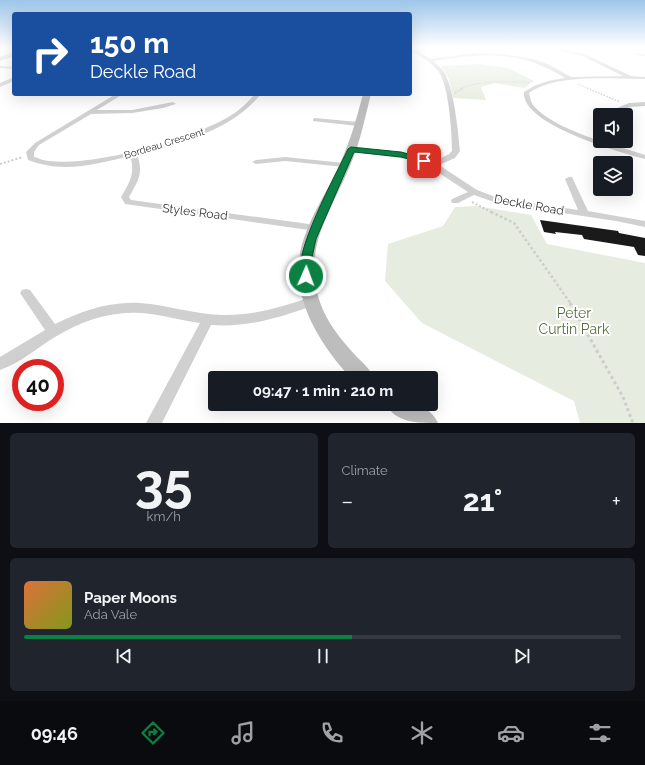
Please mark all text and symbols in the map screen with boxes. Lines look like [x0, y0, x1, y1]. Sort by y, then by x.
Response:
text: 150 m [90, 27, 169, 60]
icon: right [24, 28, 76, 80]
text: Deckle Road [90, 61, 196, 82]
map controls [593, 108, 633, 196]
button: sound [593, 108, 633, 148]
street label: Bordeau Crescent [123, 126, 206, 161]
pin [407, 144, 441, 178]
icon: arrive [413, 150, 435, 172]
button: layers [593, 156, 633, 196]
street label: Deckle Road [493, 192, 565, 218]
street label: Styles Road [162, 201, 228, 223]
position arrow [285, 255, 327, 297]
park label: Peter Curtin Park [539, 305, 610, 337]
speed limit sign: 40 [12, 359, 64, 411]
text: 09:47 · 1 min · 210 m [253, 382, 393, 400]
text: 35 [135, 452, 193, 513]
text: Climate [342, 463, 388, 478]
text: 21° [463, 483, 502, 518]
text: − [342, 488, 353, 514]
text: + [612, 488, 621, 514]
text: km/h [147, 509, 181, 524]
text: Paper Moons [84, 589, 177, 607]
text: Ada Vale [84, 607, 137, 622]
icon: previous [113, 645, 135, 667]
icon: pause [312, 645, 334, 667]
icon: next [511, 645, 533, 667]
icon: directions [139, 719, 167, 747]
icon: music [229, 719, 257, 747]
icon: phone [318, 719, 346, 747]
icon: climate [408, 719, 436, 747]
icon: car [497, 719, 525, 747]
icon: filters [586, 719, 614, 747]
text: 09:46 [31, 723, 78, 744]

